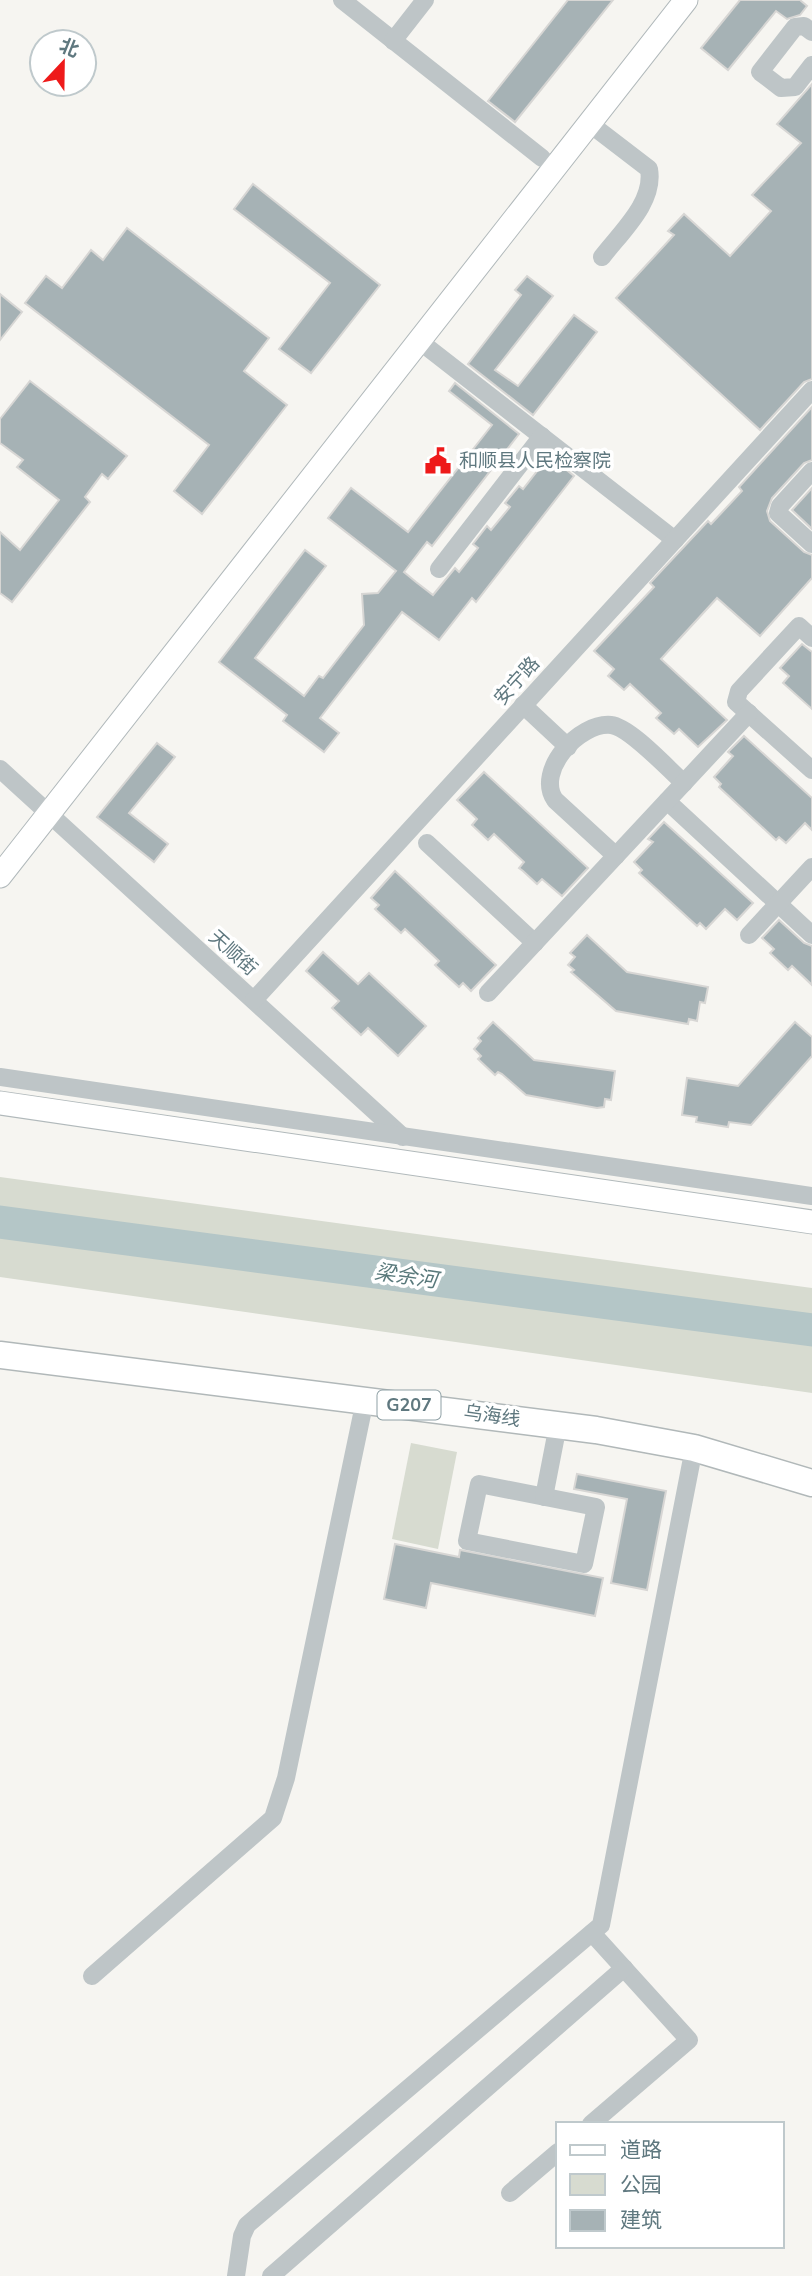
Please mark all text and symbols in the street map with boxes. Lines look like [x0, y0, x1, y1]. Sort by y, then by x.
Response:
north arrow [28, 28, 98, 98]
text: 北 [55, 33, 83, 64]
public building icon: 和顺县人民检察院 [423, 446, 453, 476]
place label: 和顺县人民检察院 [459, 448, 611, 474]
street label: 安宁路 [488, 651, 546, 711]
street label: 天顺街 [203, 924, 263, 982]
water label: 梁余河 [373, 1258, 443, 1295]
road number: G207 [378, 1390, 440, 1420]
street label: 乌海线 [462, 1399, 522, 1433]
legend [556, 2122, 784, 2248]
text: 道路 [620, 2136, 662, 2164]
text: 公园 [620, 2171, 662, 2199]
text: 建筑 [620, 2206, 662, 2234]

